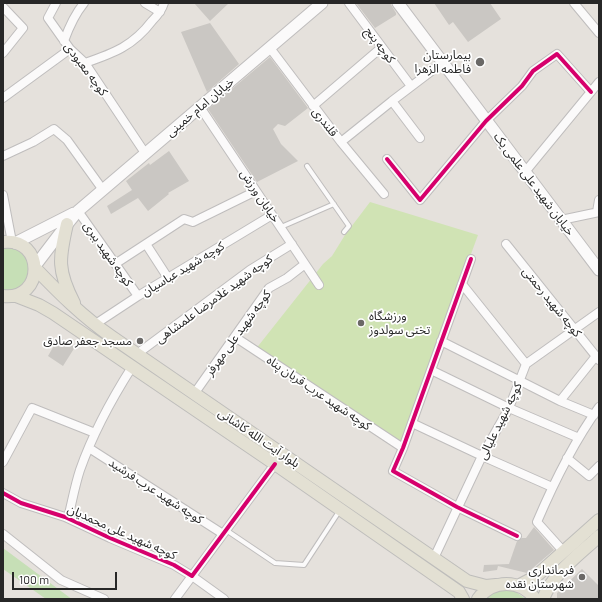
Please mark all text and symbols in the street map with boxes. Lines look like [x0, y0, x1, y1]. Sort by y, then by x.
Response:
street label: کوچه پنج [362, 24, 398, 66]
street label: کوچه معبودی [61, 39, 111, 99]
place label: بیمارستان فاطمه الزهرا [414, 48, 471, 76]
marker: بیمارستان فاطمه الزهرا [474, 56, 486, 68]
street label: خیابان امام خمینی [163, 74, 237, 140]
street label: قلندری [309, 105, 341, 139]
street label: خیابان شهید علی علمی یک [491, 130, 577, 238]
street label: خیابان ورزش [237, 167, 283, 225]
street label: کوچه شهید ببری [80, 219, 136, 289]
street label: کوچه شهید عباسیان [139, 239, 227, 299]
street label: کوچه شهید غلامرضا علمشاهی [153, 252, 275, 346]
street label: کوچه شهید رحمتی [519, 264, 585, 340]
street label: کوچه شهید علی مهرفر [202, 287, 274, 379]
place label: ورزشگاه تختی سولدوز [369, 309, 430, 337]
marker: ورزشگاه تختی سولدوز [356, 318, 366, 328]
place label: مسجد جعفر صادق [43, 334, 132, 348]
marker: مسجد جعفر صادق [135, 336, 145, 346]
street label: کوچه شهید عرب قربان پناه [264, 353, 374, 433]
street label: کوچه شهید علیالی [475, 380, 525, 462]
street label: بلوار آیت الله کاشانی [215, 405, 303, 471]
street label: کوچه شهید عرب فرشید [106, 455, 206, 527]
street label: کوچه شهید علی محمدیان [65, 501, 179, 563]
place label: فرمانداری شهرستان نقده [506, 563, 574, 591]
scale bar [14, 564, 119, 590]
text: 100 m [19, 572, 49, 586]
marker: فرمانداری شهرستان نقده [577, 572, 587, 582]

